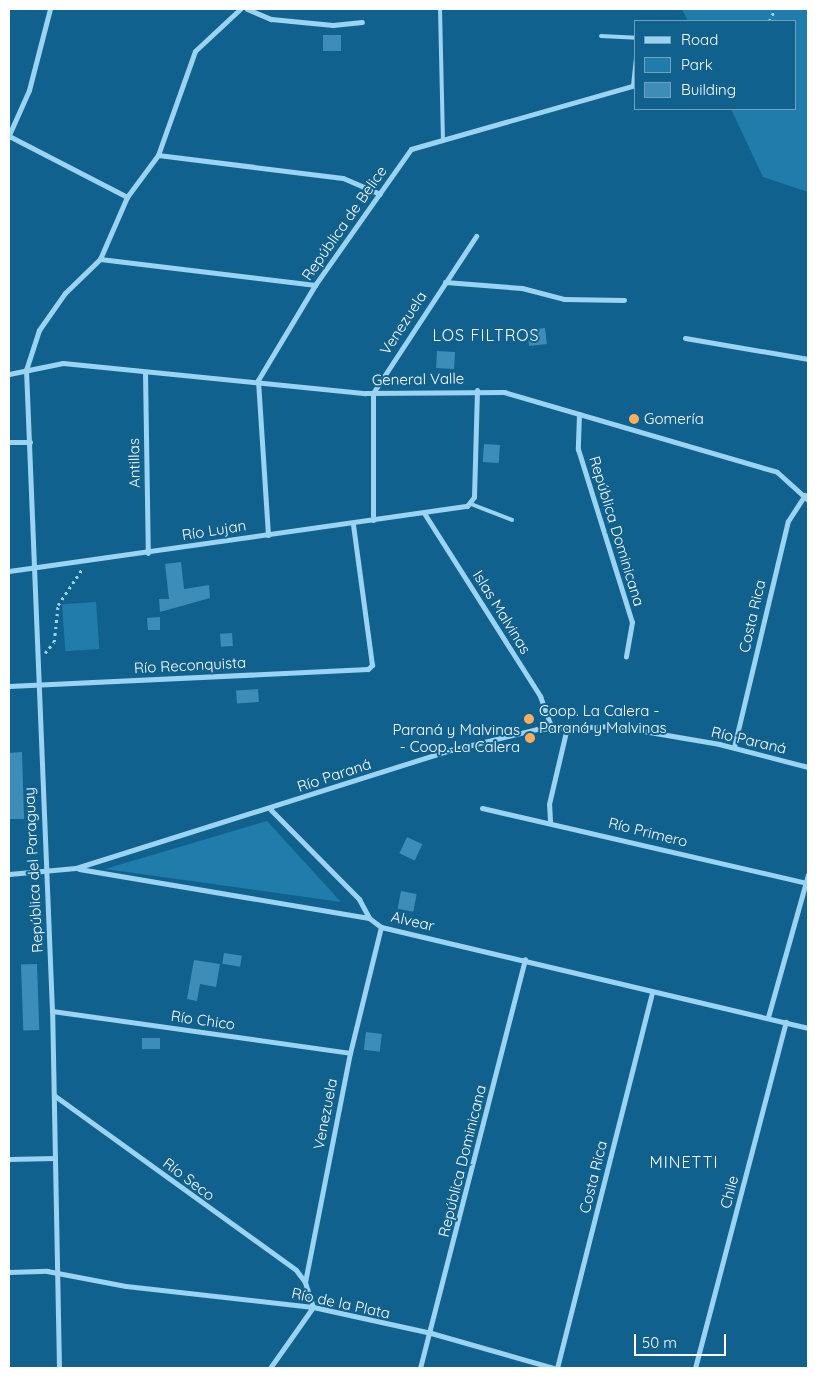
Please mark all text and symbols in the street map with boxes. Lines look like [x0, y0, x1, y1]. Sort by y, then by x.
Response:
legend [634, 20, 797, 110]
text: Road [681, 30, 718, 49]
text: Park [681, 55, 713, 74]
text: Building [681, 80, 736, 99]
street label: República de Belice [298, 162, 390, 284]
street label: Venezuela [376, 288, 430, 358]
district label: LOS FILTROS [431, 325, 541, 345]
street label: General Valle [372, 369, 464, 389]
place label: Gomería [644, 410, 704, 428]
marker: Gomería [628, 413, 640, 425]
street label: Antillas [125, 438, 143, 488]
street label: República Dominicana [586, 454, 648, 608]
street label: Río Lujan [181, 516, 247, 544]
street label: Islas Malvinas [469, 567, 535, 657]
street label: Costa Rica [735, 578, 769, 654]
street label: Río Reconquista [133, 653, 247, 677]
place label: Coop. La Calera - Paraná y Malvinas [539, 701, 667, 736]
marker: Coop. La Calera - Paraná y Malvinas [523, 713, 535, 725]
place label: Paraná y Malvinas - Coop. La Calera [392, 720, 520, 755]
street label: Río Paraná [710, 723, 788, 757]
marker: Paraná y Malvinas - Coop. La Calera [524, 732, 536, 744]
street label: Río Paraná [295, 755, 373, 795]
street label: República del Paraguay [20, 787, 46, 953]
street label: Río Primero [607, 813, 689, 851]
street label: Alvear [390, 907, 436, 935]
street label: Río Chico [170, 1007, 236, 1033]
street label: Venezuela [309, 1077, 341, 1151]
street label: República Dominicana [434, 1083, 490, 1239]
street label: Costa Rica [575, 1139, 611, 1215]
district label: MINETTI [649, 1152, 719, 1172]
street label: Río Seco [160, 1154, 218, 1204]
street label: Chile [716, 1174, 742, 1210]
street label: Río de la Plata [290, 1284, 392, 1322]
scale bar [637, 1324, 730, 1356]
text: 50 m [642, 1333, 677, 1352]

